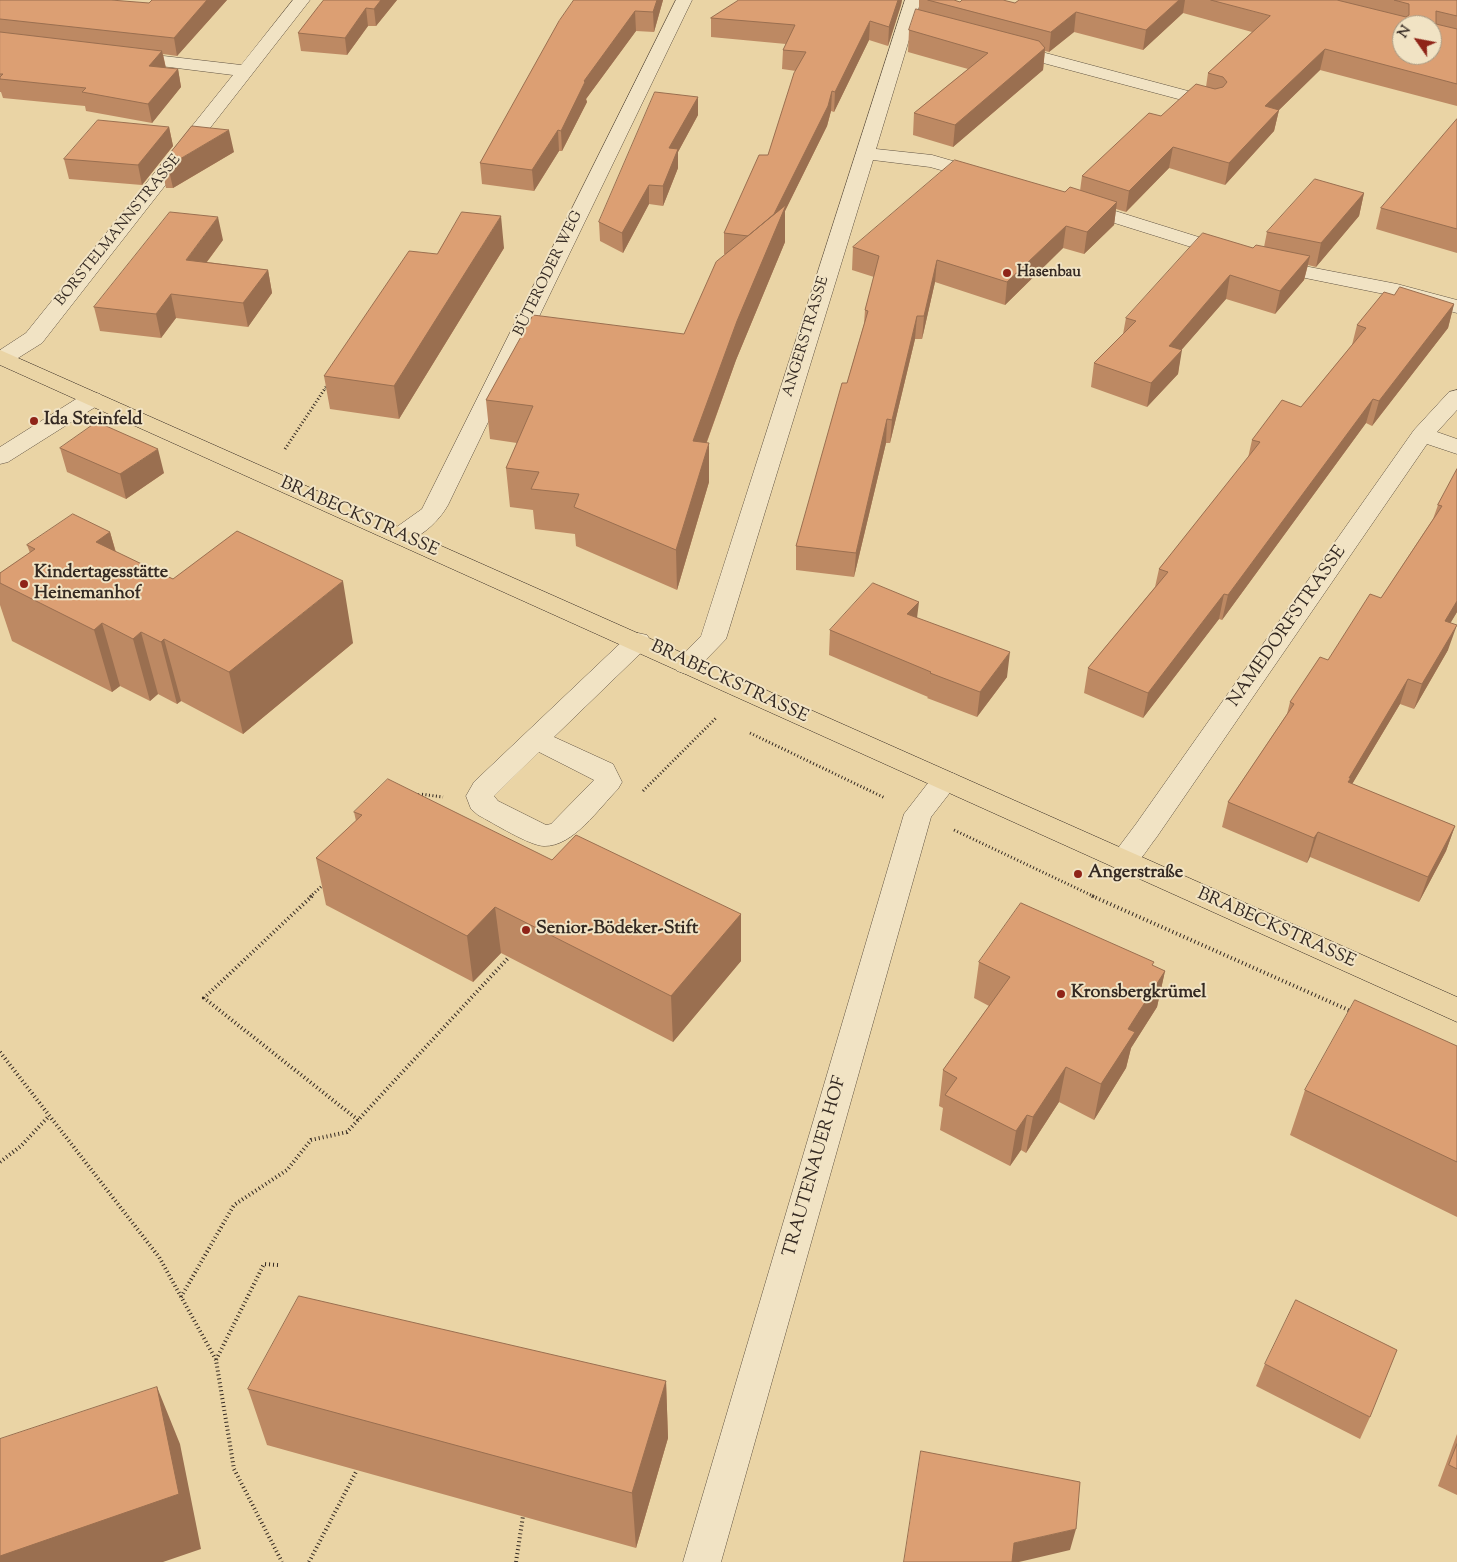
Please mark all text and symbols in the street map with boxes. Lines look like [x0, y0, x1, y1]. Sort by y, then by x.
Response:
north arrow [1392, 15, 1442, 65]
text: N [1394, 22, 1417, 43]
street label: BORSTELMANNSTRASSE [52, 152, 186, 310]
street label: BÜTERODER WEG [511, 208, 587, 340]
place label: Hasenbau [1017, 264, 1081, 282]
marker: Hasenbau [1001, 267, 1013, 279]
street label: ANGERSTRASSE [780, 275, 834, 399]
place label: Ida Steinfeld [44, 410, 142, 432]
marker: Ida Steinfeld [28, 415, 40, 427]
street label: BRABECKSTRASSE [276, 473, 442, 563]
street label: NAMEDORFSTRASSE [1224, 542, 1352, 712]
place label: Kindertagesstätte Heinemanhof [34, 563, 168, 606]
marker: Kindertagesstätte Heinemanhof [18, 578, 30, 590]
street label: BRABECKSTRASSE [647, 637, 811, 729]
place label: Angerstraße [1088, 863, 1183, 885]
marker: Angerstraße [1072, 868, 1084, 880]
street label: BRABECKSTRASSE [1193, 884, 1359, 974]
place label: Senior-Bödeker-Stift [536, 919, 698, 941]
marker: Senior-Bödeker-Stift [520, 924, 532, 936]
place label: Kronsbergkrümel [1071, 983, 1206, 1005]
marker: Kronsbergkrümel [1055, 988, 1067, 1000]
street label: TRAUTENAUER HOF [780, 1074, 852, 1260]

